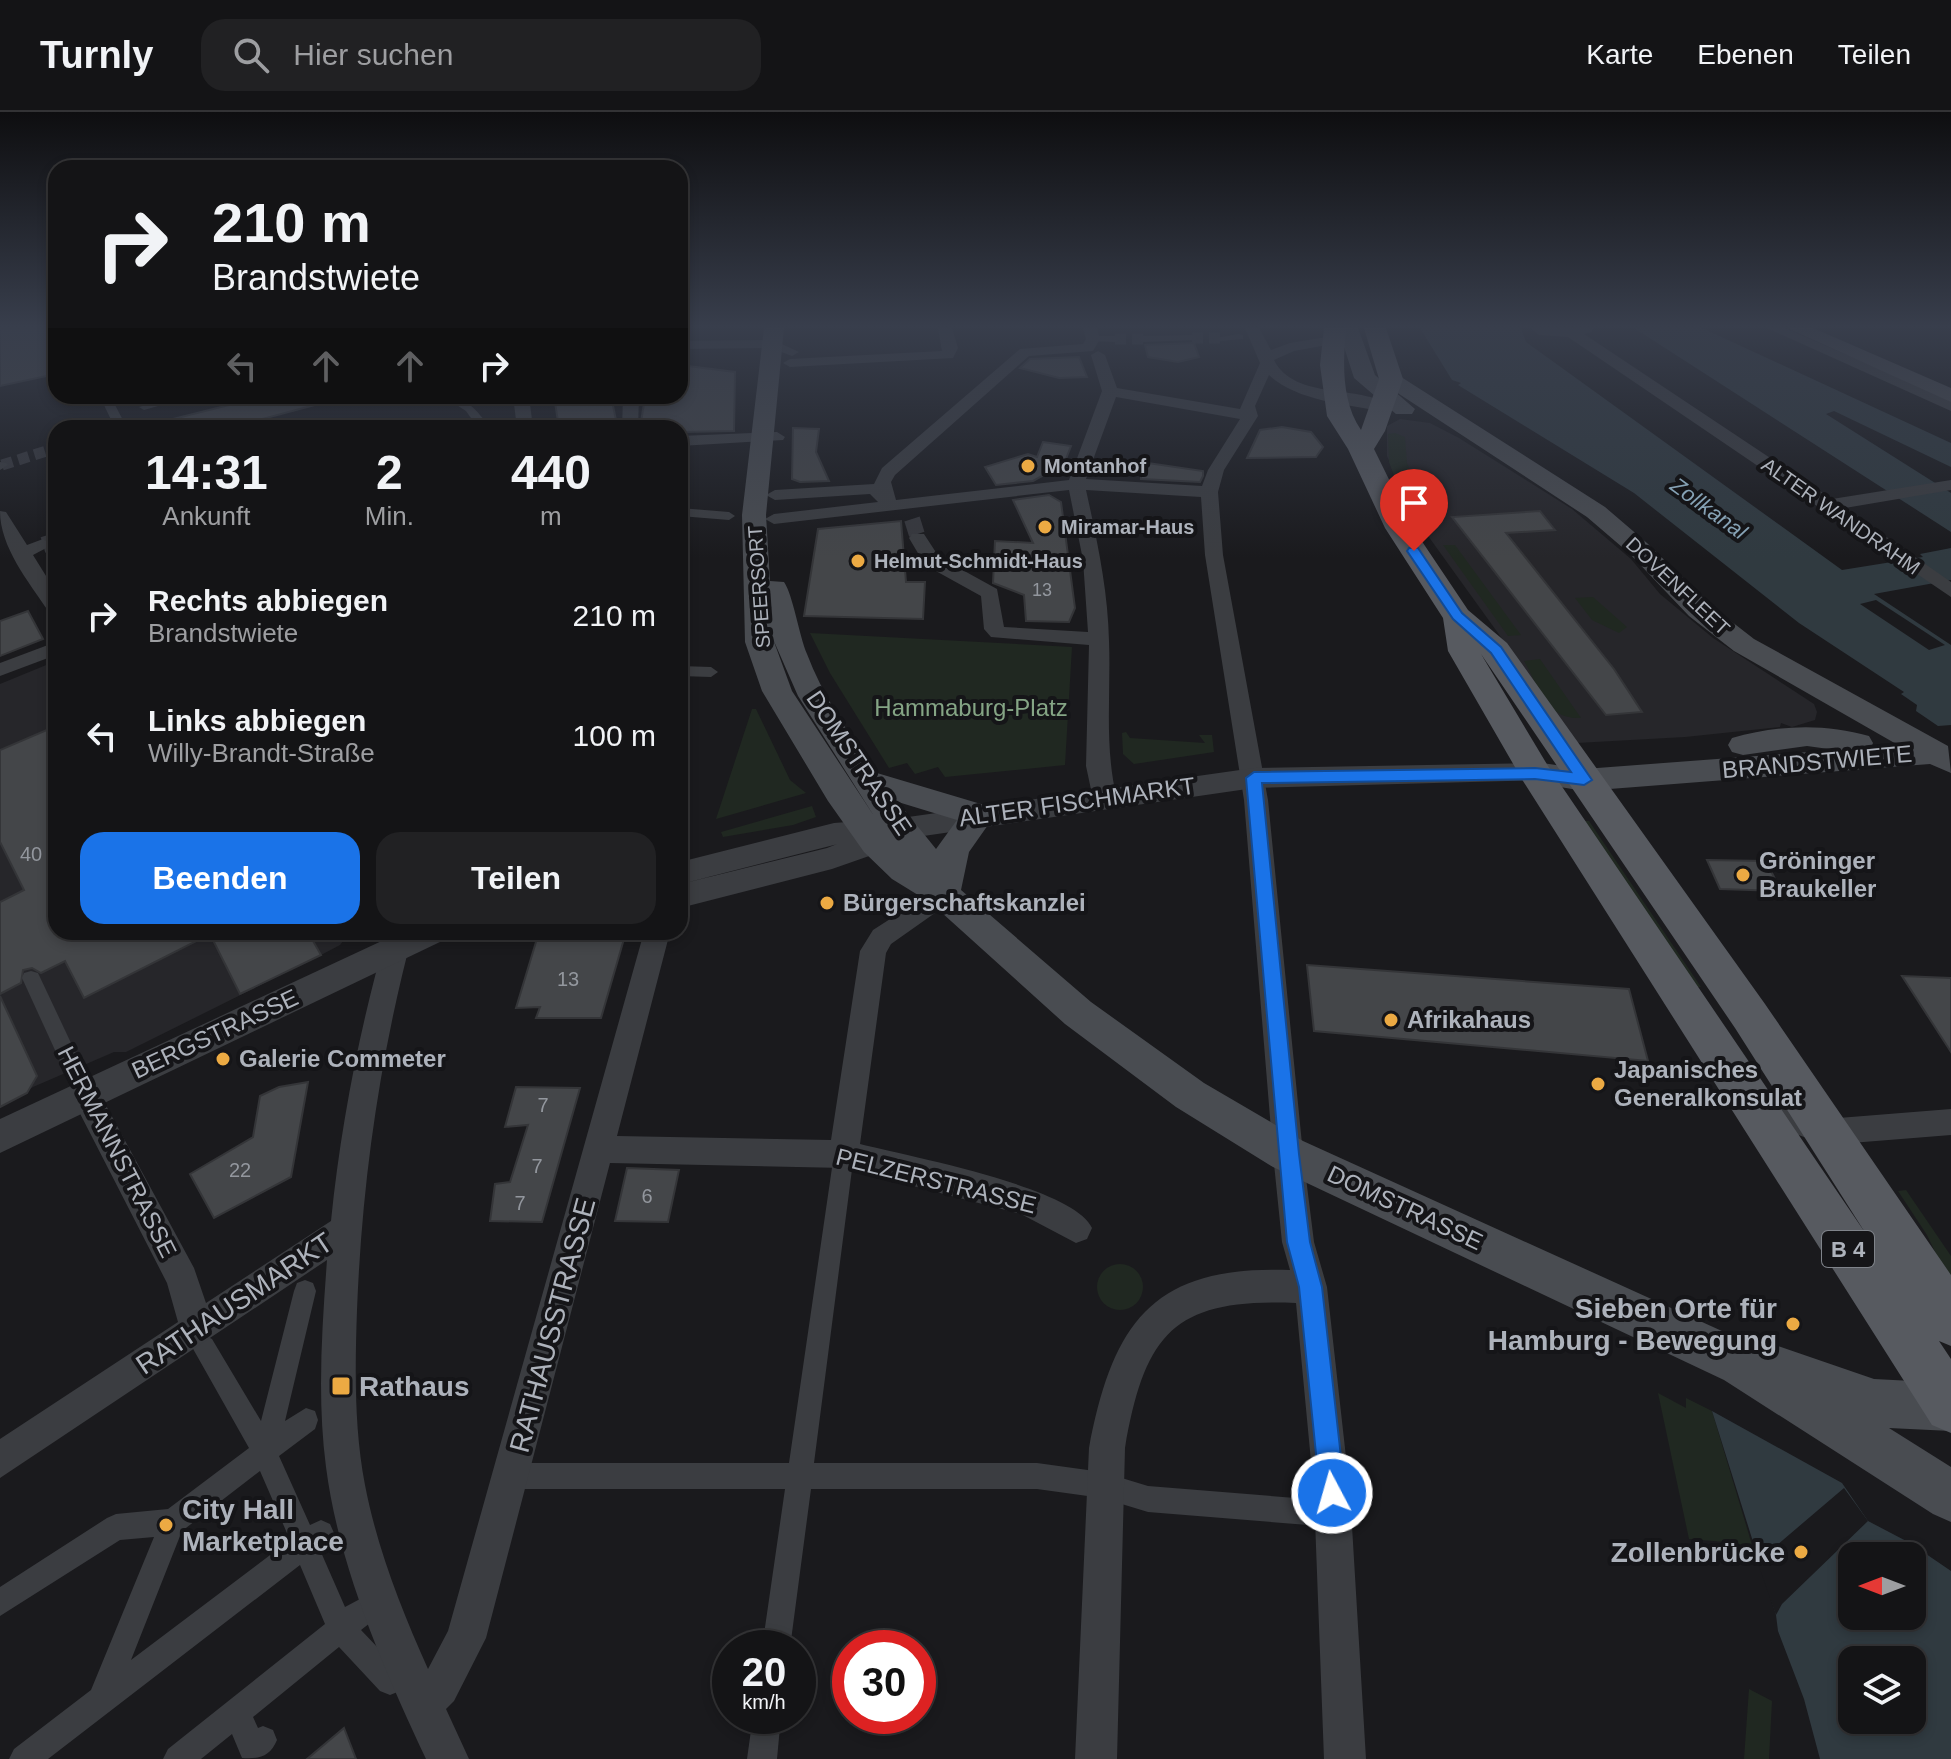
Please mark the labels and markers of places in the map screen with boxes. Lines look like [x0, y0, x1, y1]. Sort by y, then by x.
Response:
place label: Montanhof [1044, 455, 1147, 477]
marker: Montanhof [1019, 457, 1037, 475]
pin [1380, 469, 1448, 551]
place label: Miramar-Haus [1061, 516, 1194, 538]
marker: Miramar-Haus [1036, 518, 1054, 536]
place label: Helmut-Schmidt-Haus [874, 550, 1083, 572]
marker: Helmut-Schmidt-Haus [849, 552, 867, 570]
place label: Gröninger Braukeller [1759, 847, 1876, 902]
marker: Gröninger Braukeller [1734, 866, 1752, 884]
place label: Bürgerschaftskanzlei [843, 889, 1086, 916]
marker: Bürgerschaftskanzlei [818, 894, 836, 912]
place label: Afrikahaus [1407, 1006, 1531, 1033]
marker: Afrikahaus [1382, 1011, 1400, 1029]
place label: Galerie Commeter [239, 1045, 446, 1072]
marker: Galerie Commeter [214, 1050, 232, 1068]
place label: Japanisches Generalkonsulat [1614, 1056, 1802, 1111]
marker: Japanisches Generalkonsulat [1589, 1075, 1607, 1093]
place label: Sieben Orte für Hamburg - Bewegung [1488, 1293, 1777, 1356]
marker: Sieben Orte für Hamburg - Bewegung [1784, 1315, 1802, 1333]
place label: Rathaus [359, 1371, 469, 1402]
marker: Rathaus [330, 1375, 352, 1397]
place label: City Hall Marketplace [182, 1494, 344, 1557]
marker: City Hall Marketplace [157, 1516, 175, 1534]
place label: Zollenbrücke [1611, 1537, 1785, 1568]
marker: Zollenbrücke [1792, 1543, 1810, 1561]

